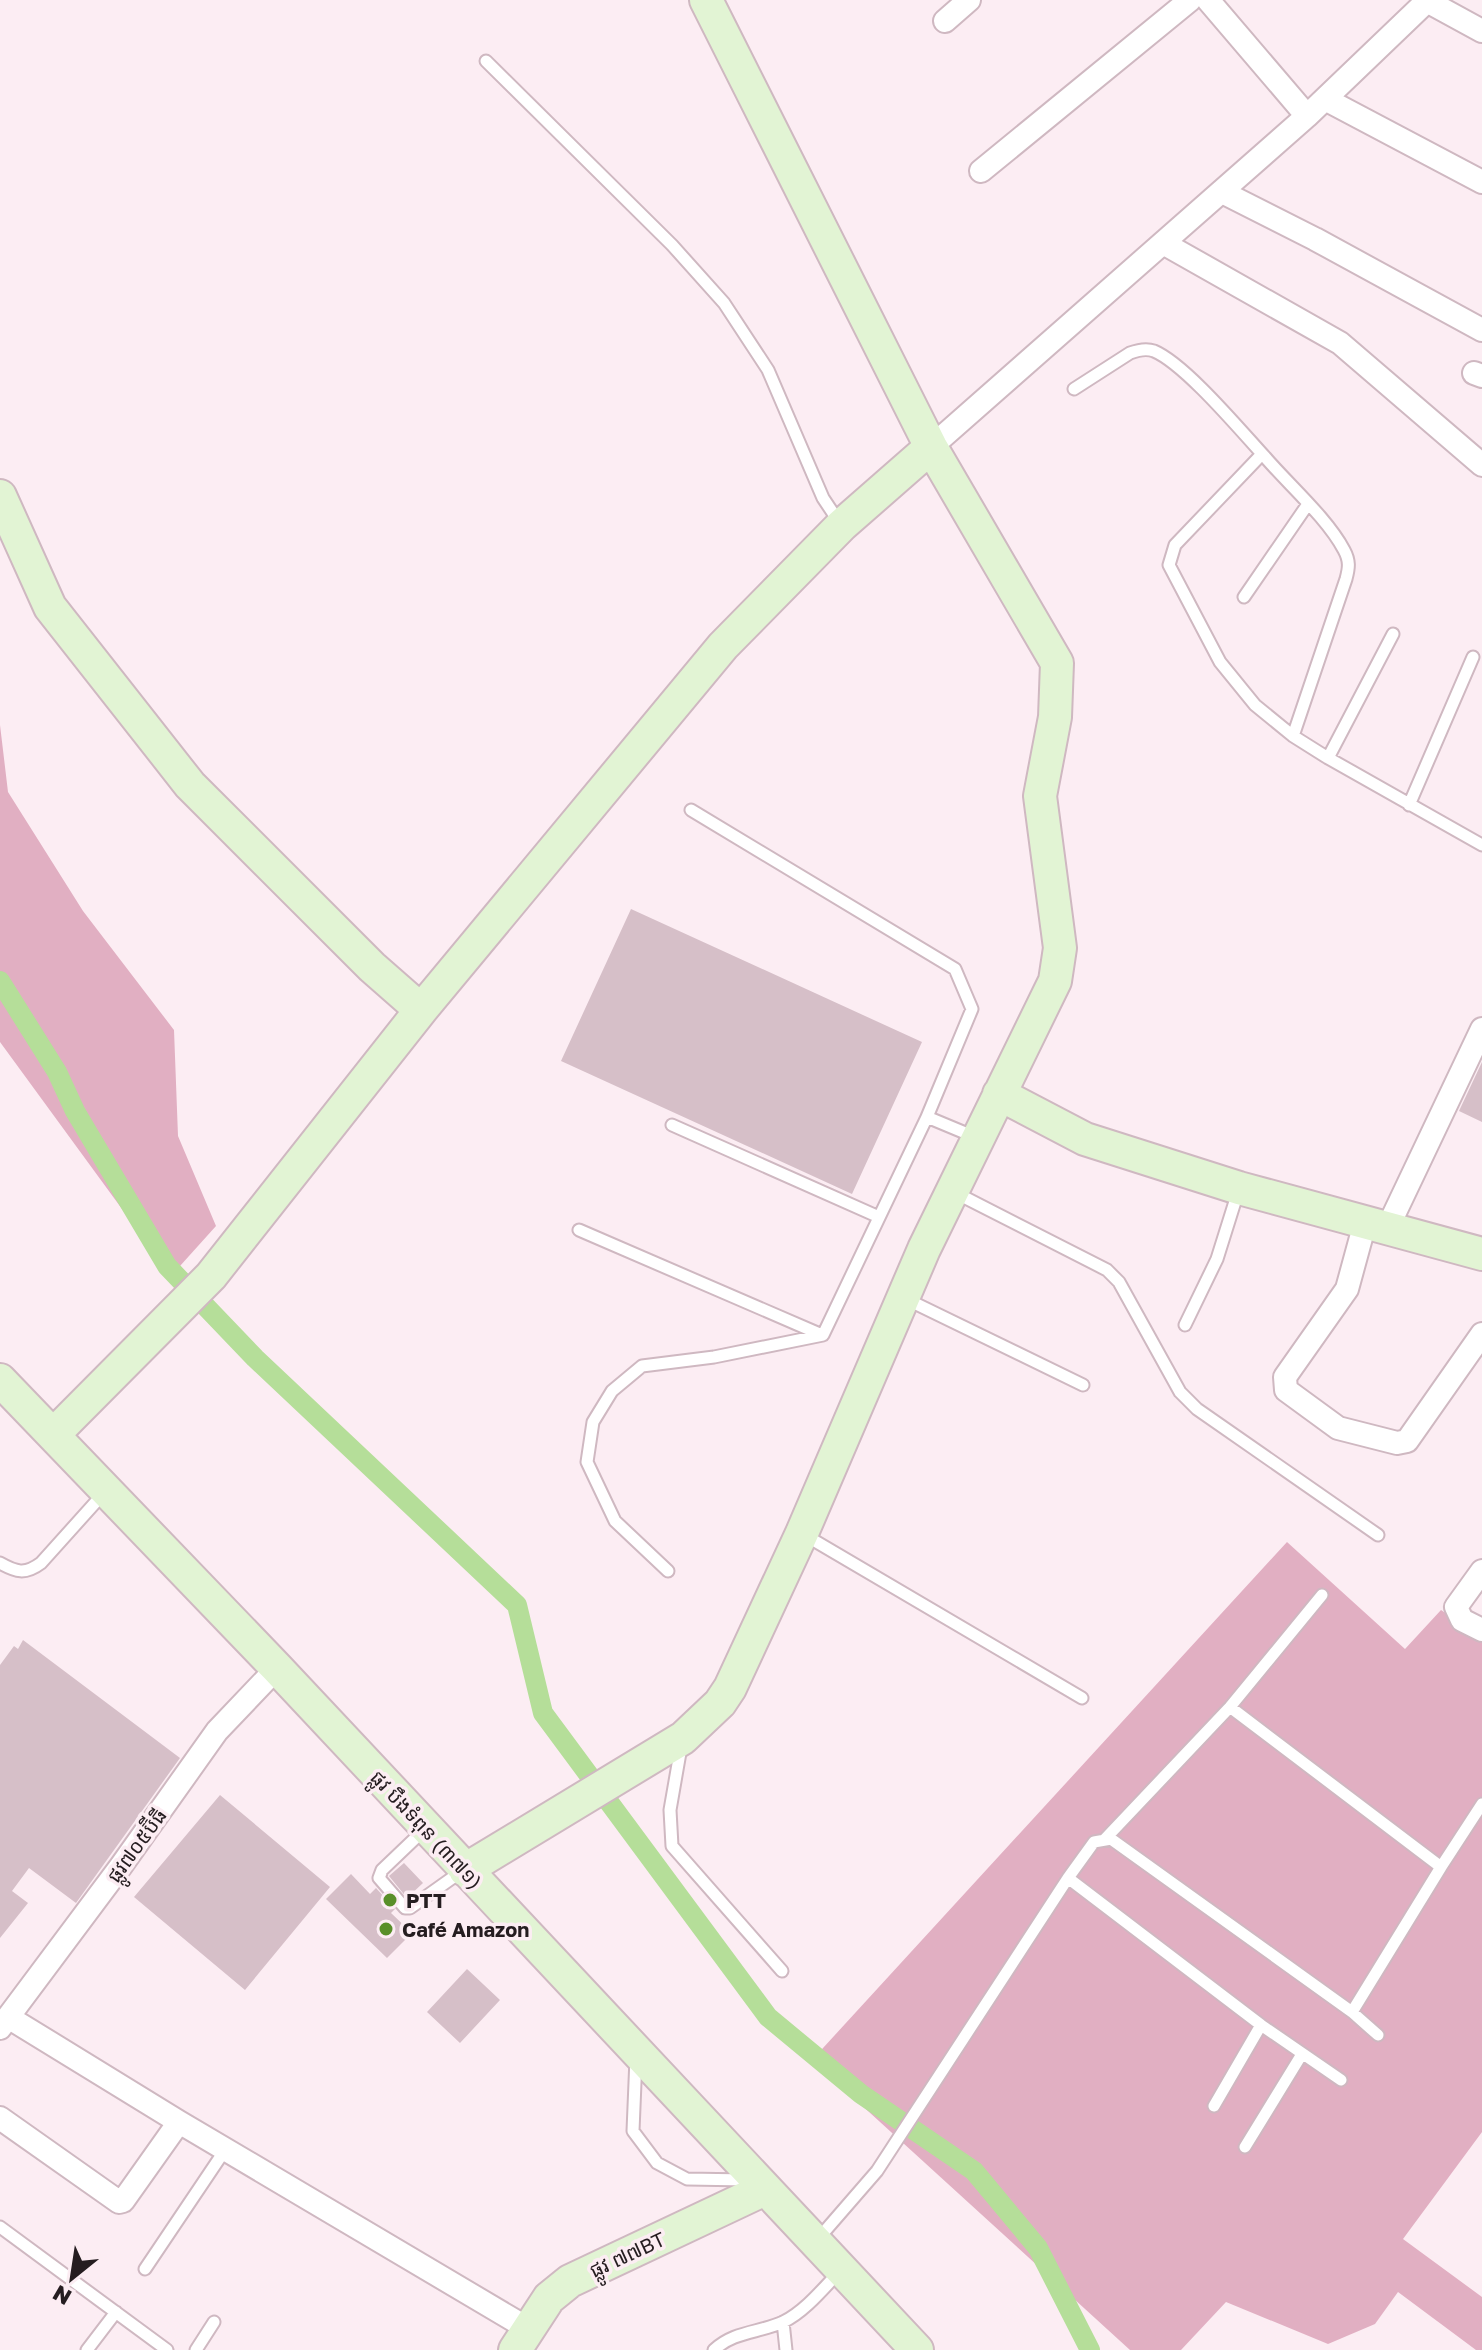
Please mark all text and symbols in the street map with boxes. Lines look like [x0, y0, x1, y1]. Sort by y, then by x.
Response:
street label: ផ្លូវ បឹងទំពុន (៣៧១) [360, 1765, 488, 1898]
street label: ផ្លូវ៧០៥ប៊ីធី [100, 1803, 177, 1891]
place label: PTT [406, 1888, 446, 1912]
marker: PTT [381, 1891, 399, 1909]
place label: Café Amazon [402, 1917, 529, 1941]
marker: Café Amazon [377, 1920, 395, 1938]
street label: ផ្លូវ ៧៧BT [585, 2226, 672, 2289]
north arrow [32, 2238, 112, 2318]
text: N [48, 2280, 76, 2312]

